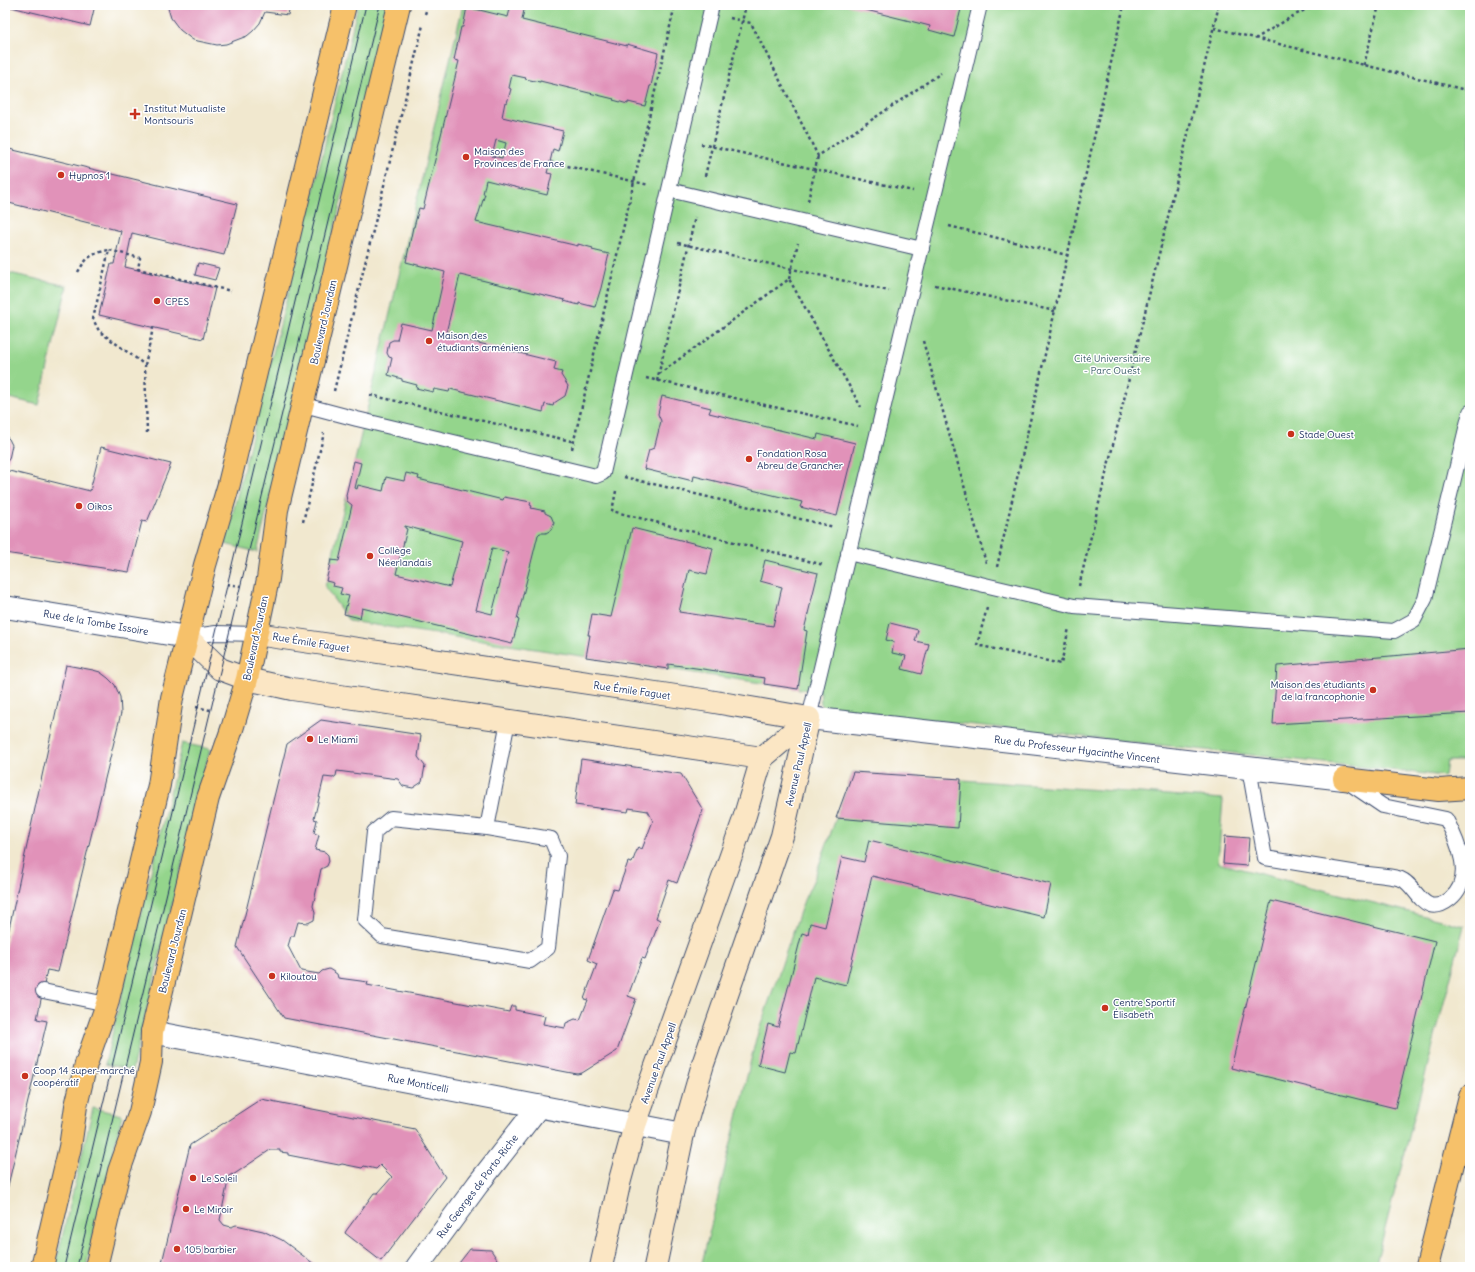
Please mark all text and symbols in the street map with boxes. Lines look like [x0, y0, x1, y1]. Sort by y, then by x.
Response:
place label: Institut Mutualiste Montsouris [144, 102, 226, 127]
marker: Institut Mutualiste Montsouris [129, 108, 141, 120]
place label: Maison des Provinces de France [474, 145, 564, 170]
marker: Maison des Provinces de France [461, 152, 471, 162]
place label: Hypnos 1 [69, 169, 110, 182]
marker: Hypnos 1 [56, 170, 66, 180]
street label: Boulevard Jourdan [307, 278, 340, 366]
place label: CPES [165, 295, 189, 308]
marker: CPES [152, 296, 162, 306]
place label: Maison des étudiants arméniens [437, 329, 530, 354]
marker: Maison des étudiants arméniens [424, 336, 434, 346]
park label: Cité Universitaire - Parc Ouest [1074, 352, 1150, 377]
place label: Stade Ouest [1299, 428, 1355, 441]
marker: Stade Ouest [1286, 429, 1296, 439]
place label: Fondation Rosa Abreu de Grancher [757, 447, 843, 472]
marker: Fondation Rosa Abreu de Grancher [744, 454, 754, 464]
place label: Oikos [87, 500, 113, 513]
marker: Oikos [74, 501, 84, 511]
place label: Collège Néerlandais [378, 544, 432, 569]
marker: Collège Néerlandais [365, 551, 375, 561]
street label: Boulevard Jourdan [240, 594, 271, 682]
street label: Rue de la Tombe Issoire [42, 607, 150, 638]
street label: Rue Émile Faguet [272, 630, 351, 655]
place label: Maison des étudiants de la francophonie [1271, 678, 1365, 703]
street label: Rue Émile Faguet [593, 679, 672, 702]
marker: Maison des étudiants de la francophonie [1368, 685, 1378, 695]
street label: Avenue Paul Appell [783, 721, 814, 807]
place label: Le Miami [318, 733, 358, 746]
street label: Rue du Professeur Hyacinthe Vincent [993, 733, 1161, 766]
marker: Le Miami [305, 734, 315, 744]
street label: Boulevard Jourdan [156, 908, 189, 995]
place label: Kiloutou [280, 970, 317, 983]
marker: Kiloutou [267, 971, 277, 981]
place label: Centre Sportif Élisabeth [1113, 996, 1176, 1021]
marker: Centre Sportif Élisabeth [1100, 1003, 1110, 1013]
street label: Avenue Paul Appell [638, 1021, 679, 1106]
place label: Coop 14 super-marché coopératif [33, 1064, 135, 1089]
marker: Coop 14 super-marché coopératif [20, 1071, 30, 1081]
street label: Rue Monticelli [386, 1071, 449, 1096]
street label: Rue Georges de Porto-Riche [434, 1132, 521, 1241]
place label: Le Soleil [201, 1172, 237, 1185]
marker: Le Soleil [188, 1173, 198, 1183]
place label: Le Miroir [194, 1203, 233, 1216]
marker: Le Miroir [181, 1204, 191, 1214]
place label: 105 barbier [185, 1243, 236, 1256]
marker: 105 barbier [172, 1244, 182, 1254]

